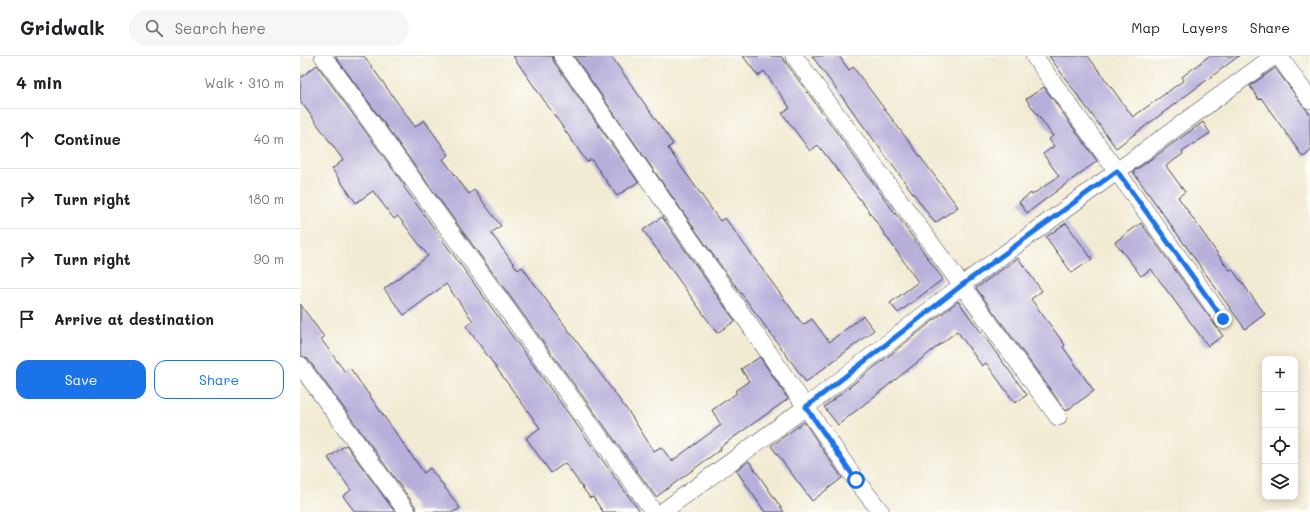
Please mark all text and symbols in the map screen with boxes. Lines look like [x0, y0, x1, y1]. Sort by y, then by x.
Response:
search box [129, 10, 409, 46]
text: Gridwalk [20, 15, 105, 40]
icon: search [143, 17, 165, 39]
text: Search here [175, 18, 266, 38]
text: Map [1131, 18, 1160, 37]
text: Layers [1182, 18, 1228, 37]
text: Share [1250, 18, 1290, 37]
text: 4 min [16, 71, 62, 93]
text: Walk · 310 m [204, 74, 284, 91]
icon: ahead [16, 128, 38, 150]
text: Continue [54, 129, 121, 149]
text: 40 m [254, 130, 284, 147]
icon: right [16, 188, 38, 210]
text: Turn right [54, 189, 131, 209]
text: 180 m [248, 190, 284, 207]
icon: right [16, 248, 38, 270]
text: Turn right [54, 249, 131, 269]
text: 90 m [254, 250, 284, 267]
icon: arrive [16, 308, 38, 330]
text: Arrive at destination [54, 309, 214, 329]
route end [1214, 310, 1232, 328]
map controls [1262, 356, 1298, 500]
button: + [1262, 356, 1298, 392]
button: Save [16, 360, 146, 399]
button: Share [154, 360, 284, 399]
button: − [1262, 392, 1298, 428]
button: locate [1262, 428, 1298, 464]
button: layers [1262, 464, 1298, 500]
route start [847, 471, 865, 489]

